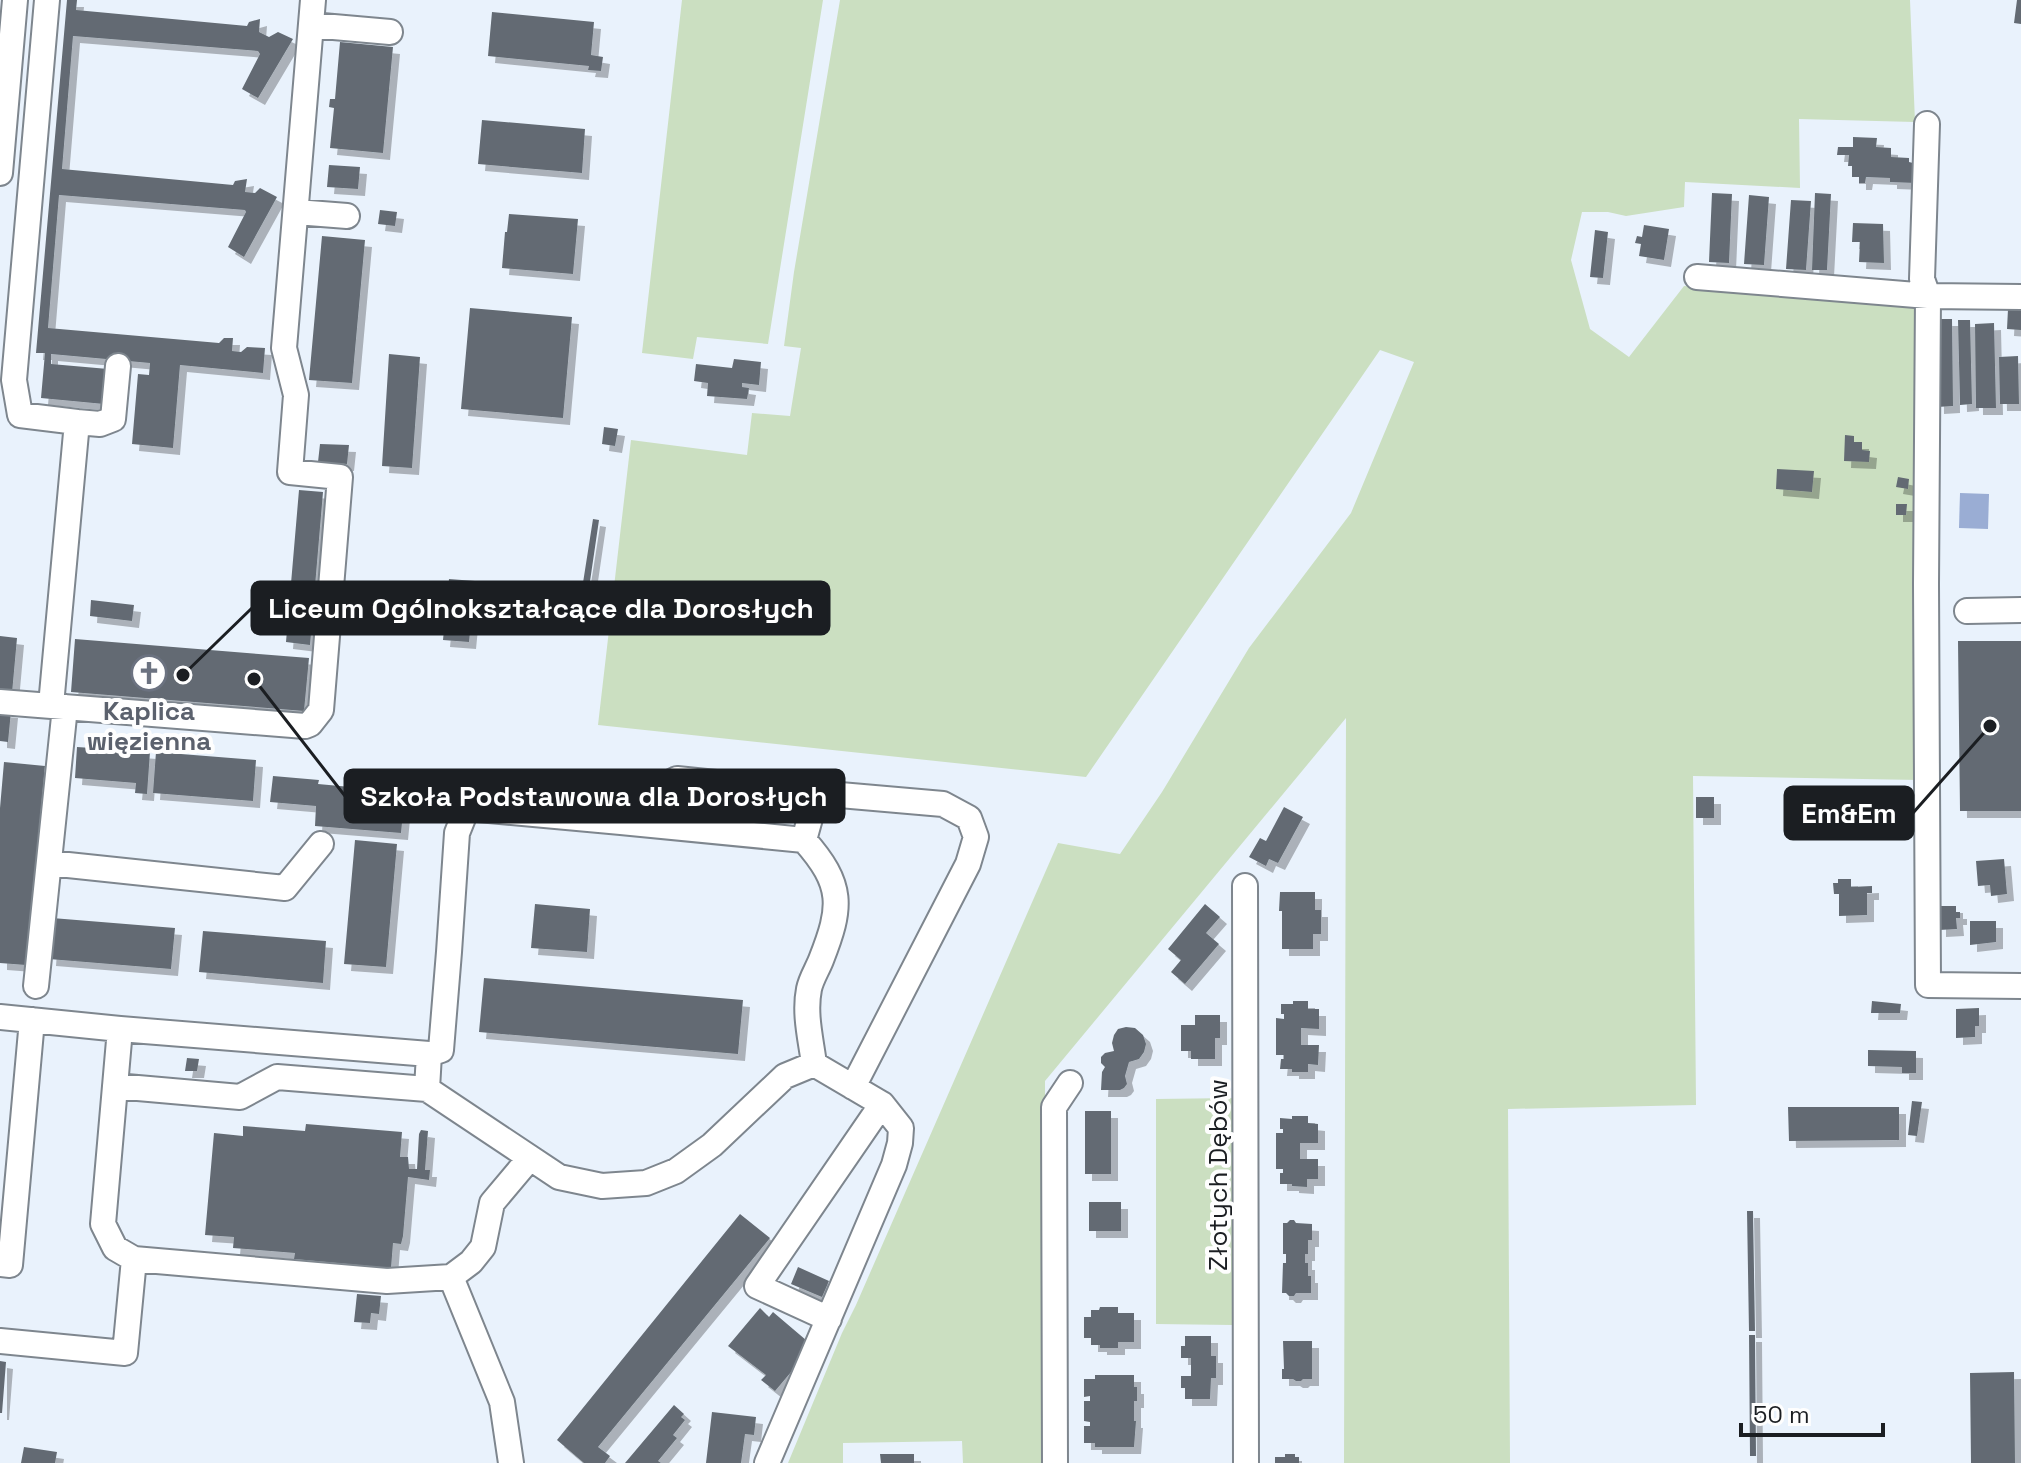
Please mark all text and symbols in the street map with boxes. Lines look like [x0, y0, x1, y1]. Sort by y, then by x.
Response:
callout: Liceum Ogólnokształcące dla Dorosłych [252, 582, 829, 634]
text: Liceum Ogólnokształcące dla Dorosłych [268, 590, 814, 626]
church icon: Kaplica więzienna [130, 654, 168, 692]
place label: Kaplica więzienna [87, 694, 211, 758]
callout: Szkoła Podstawowa dla Dorosłych [345, 770, 844, 822]
text: Szkoła Podstawowa dla Dorosłych [360, 778, 828, 814]
callout: Em&Em [1785, 787, 1913, 839]
text: Em&Em [1801, 795, 1897, 831]
street label: Złotych Dębów [1201, 1079, 1235, 1271]
scale bar [1741, 1387, 1883, 1437]
text: 50 m [1753, 1399, 1810, 1430]

